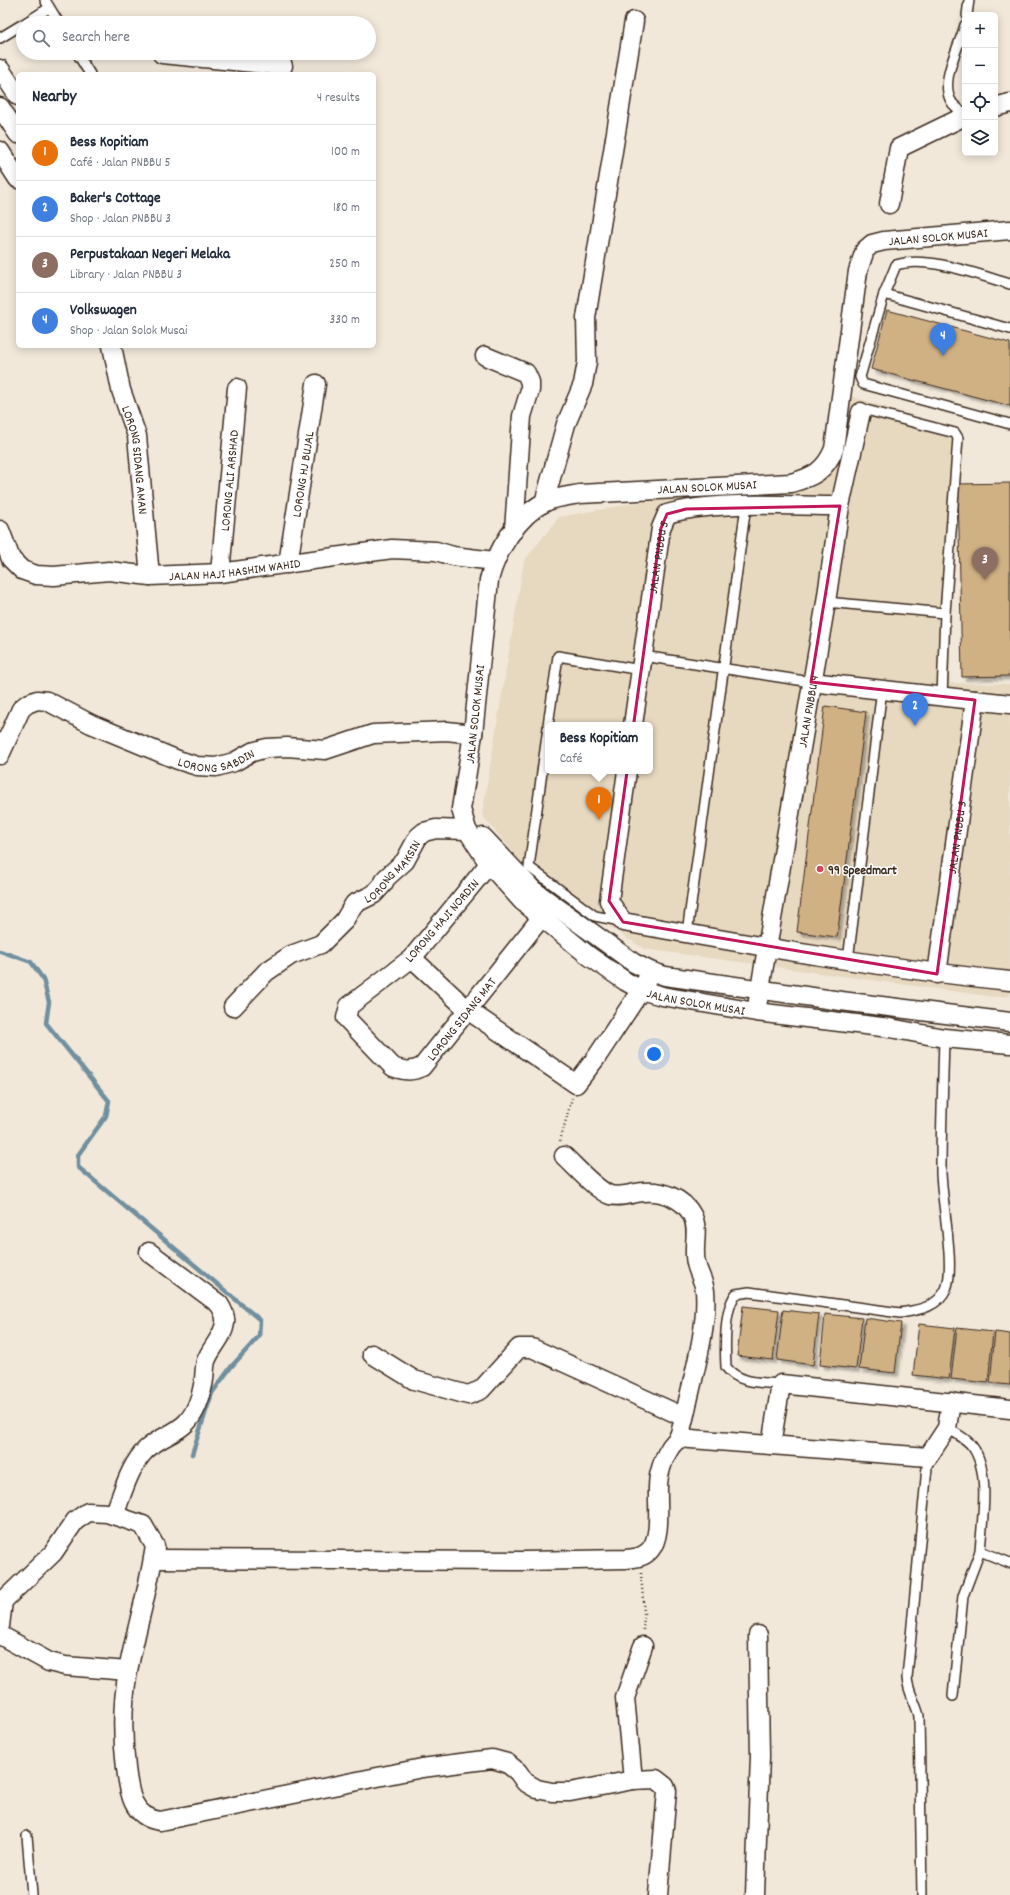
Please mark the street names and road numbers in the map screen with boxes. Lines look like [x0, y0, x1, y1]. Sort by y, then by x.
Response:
street label: JALAN SOLOK MUSAI [888, 225, 989, 252]
street label: LORONG SIDANG AMAN [115, 404, 151, 515]
street label: LORONG ALI ARSHAD [217, 429, 245, 532]
street label: LORONG HJ BUJAL [288, 430, 321, 519]
street label: JALAN SOLOK MUSAI [657, 476, 757, 501]
street label: JALAN PNBBU 5 [645, 518, 675, 595]
street label: JALAN HAJI HASHIM WAHID [169, 555, 302, 587]
street label: JALAN SOLOK MUSAI [462, 664, 491, 765]
street label: JALAN PNBBU 4 [794, 674, 825, 749]
street label: LORONG SABDIN [175, 745, 259, 779]
street label: JALAN PNBBU 3 [944, 800, 973, 875]
street label: LORONG MAKSIN [361, 837, 427, 910]
street label: LORONG HAJI NORDIN [401, 876, 485, 968]
street label: LORONG SIDANG MAT [423, 974, 502, 1066]
street label: JALAN SOLOK MUSAI [644, 985, 746, 1022]

